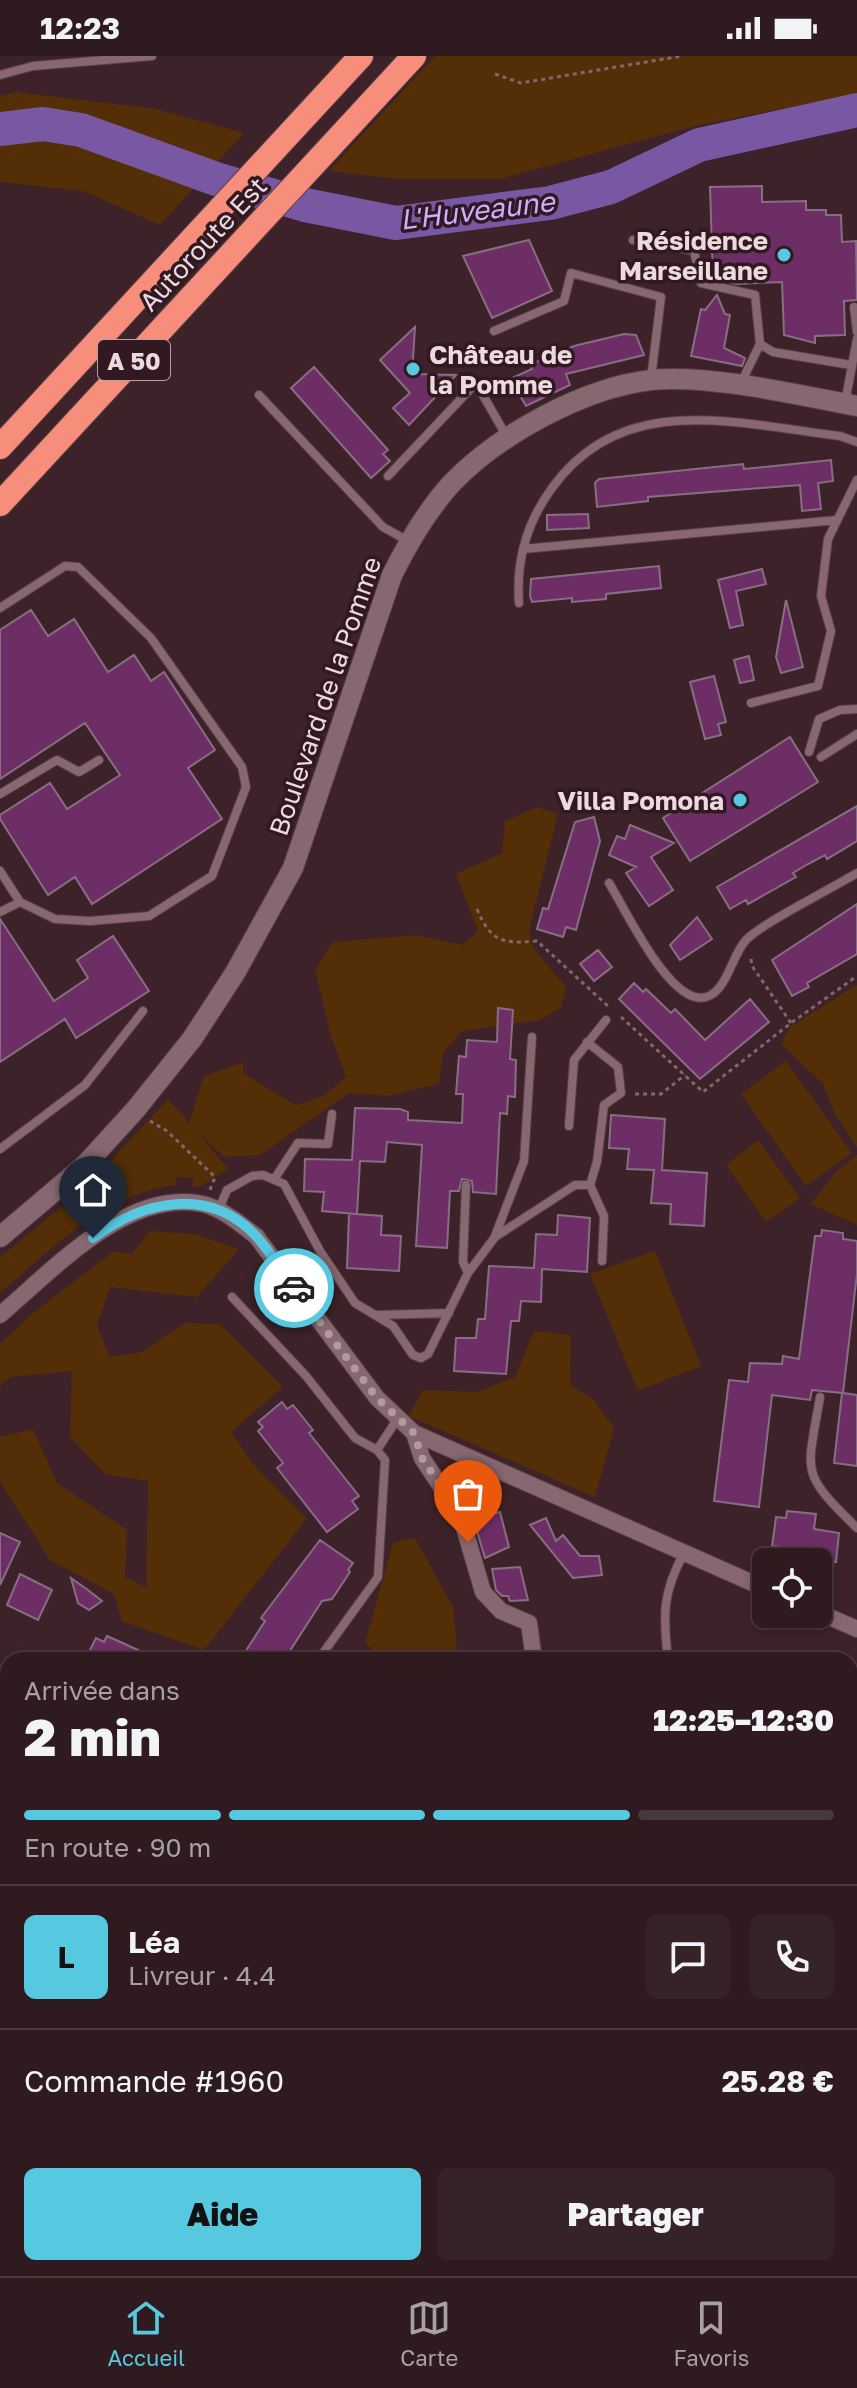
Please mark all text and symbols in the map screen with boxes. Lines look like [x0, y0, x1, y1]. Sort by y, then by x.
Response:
text: 12:23 [40, 10, 120, 46]
street label: Autoroute Est [133, 171, 273, 317]
water label: L'Huveaune [398, 184, 558, 236]
place label: Résidence Marseillane [619, 225, 768, 286]
marker: Résidence Marseillane [775, 246, 793, 264]
place label: Château de la Pomme [429, 339, 572, 400]
road number: A 50 [98, 340, 170, 380]
marker: Château de la Pomme [404, 360, 422, 378]
street label: Boulevard de la Pomme [263, 553, 387, 839]
place label: Villa Pomona [557, 785, 724, 816]
marker: Villa Pomona [731, 791, 749, 809]
pin [59, 1156, 127, 1238]
icon: home [71, 1168, 115, 1212]
courier [254, 1248, 334, 1328]
icon: car [272, 1266, 316, 1310]
pin [434, 1460, 502, 1542]
icon: bag [446, 1472, 490, 1516]
map controls [752, 1548, 832, 1628]
button: locate [752, 1548, 832, 1628]
text: Arrivée dans [24, 1675, 180, 1706]
text: 12:25–12:30 [653, 1702, 834, 1738]
text: 2 min [24, 1705, 161, 1767]
text: En route · 90 m [24, 1832, 211, 1863]
button: chat [646, 1915, 730, 1999]
button: phone [750, 1915, 834, 1999]
text: Léa [128, 1924, 180, 1960]
text: L [57, 1939, 75, 1975]
text: Livreur · 4.4 [128, 1960, 276, 1991]
text: Commande #1960 [24, 2063, 284, 2099]
text: 25.28 € [722, 2063, 834, 2099]
button: Aide [24, 2168, 421, 2260]
button: Partager [437, 2168, 834, 2260]
tab: Accueil [108, 2296, 185, 2371]
tab: Carte [400, 2296, 458, 2371]
tab: Favoris [674, 2296, 749, 2371]

